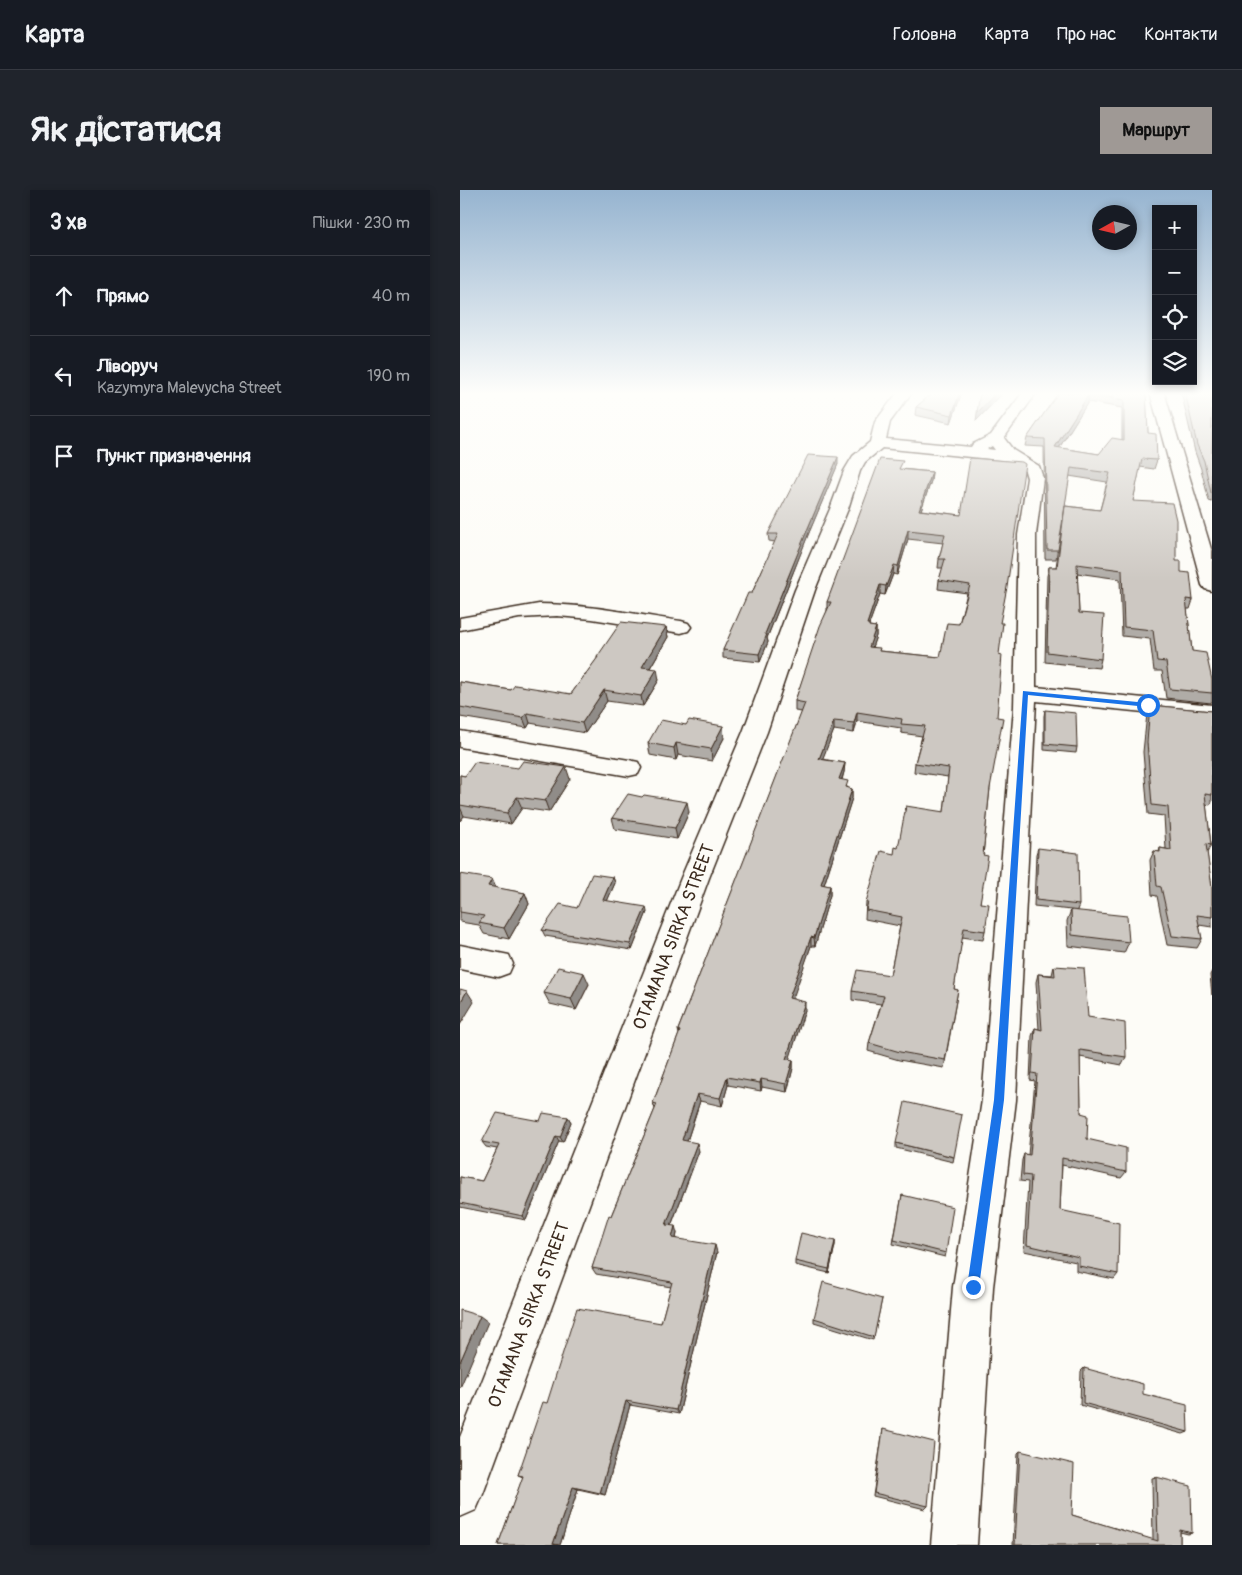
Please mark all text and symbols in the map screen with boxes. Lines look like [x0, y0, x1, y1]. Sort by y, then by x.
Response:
text: Карта [25, 20, 84, 49]
text: Головна [893, 23, 956, 46]
text: Карта [984, 23, 1029, 46]
text: Про нас [1057, 23, 1116, 46]
text: Контакти [1144, 23, 1217, 46]
button: Маршрут [1100, 107, 1212, 154]
text: Як дістатися [30, 108, 221, 152]
north arrow [1092, 205, 1137, 250]
map controls [1152, 205, 1197, 385]
button: + [1152, 205, 1197, 250]
text: 3 хв [50, 209, 87, 236]
text: Пішки · 230 m [313, 213, 410, 233]
button: − [1152, 250, 1197, 295]
icon: ahead [50, 282, 78, 310]
text: Прямо [97, 284, 149, 308]
text: 40 m [372, 286, 410, 306]
button: locate [1152, 295, 1197, 340]
button: layers [1152, 340, 1197, 385]
text: Ліворуч [97, 354, 158, 378]
icon: left [50, 362, 78, 390]
text: 190 m [367, 366, 410, 386]
text: Kazymyra Malevycha Street [97, 378, 282, 398]
icon: arrive [50, 442, 78, 470]
text: Пункт призначення [97, 444, 251, 468]
route start [1137, 694, 1160, 717]
street label: OTAMANA SIRKA STREET [628, 841, 720, 1033]
street label: OTAMANA SIRKA STREET [483, 1219, 575, 1411]
route end [962, 1276, 985, 1299]

